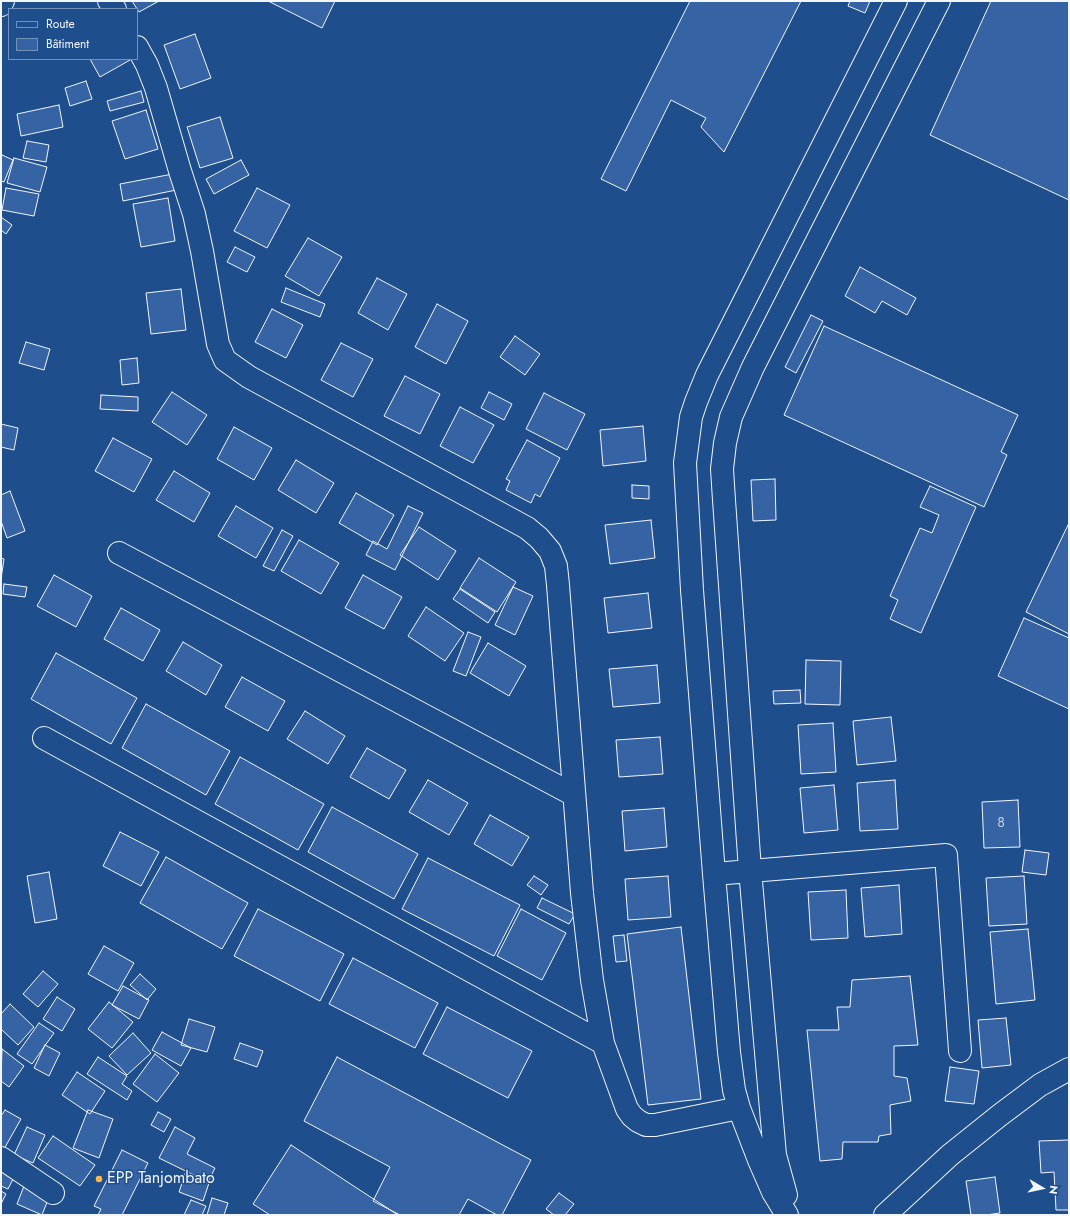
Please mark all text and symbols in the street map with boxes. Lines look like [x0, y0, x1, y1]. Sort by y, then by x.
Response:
legend [8, 8, 138, 60]
text: Route [46, 15, 75, 33]
text: Bâtiment [46, 35, 89, 53]
house number: 8 [997, 816, 1005, 832]
north arrow [1022, 1168, 1062, 1208]
place label: EPP Tanjombato [107, 1169, 215, 1189]
marker: EPP Tanjombato [94, 1174, 104, 1184]
text: N [1045, 1184, 1062, 1195]

